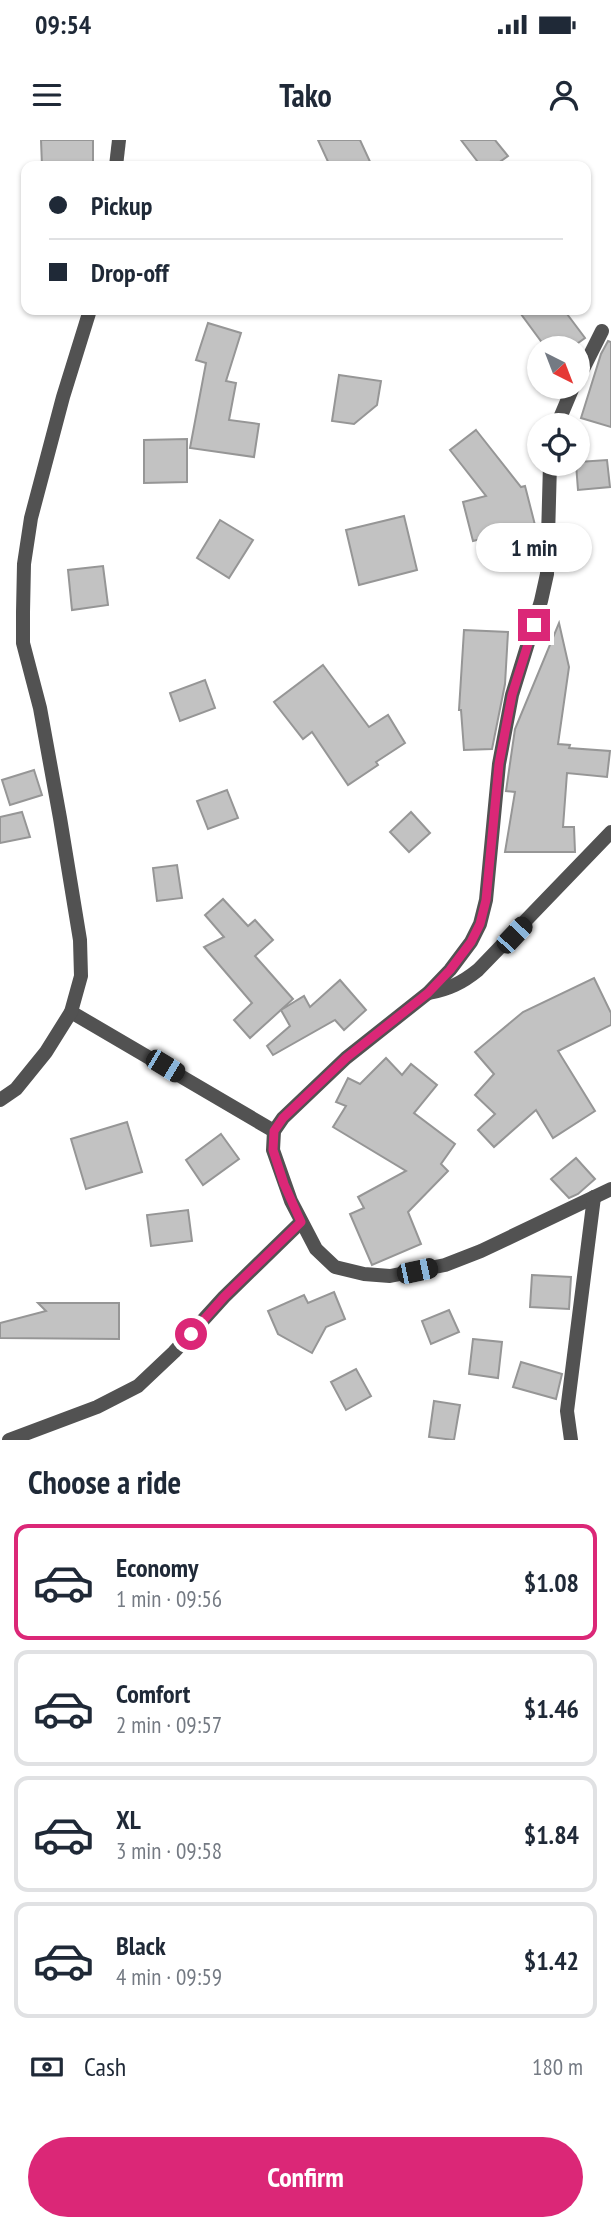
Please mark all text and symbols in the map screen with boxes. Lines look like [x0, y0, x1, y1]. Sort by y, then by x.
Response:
text: 09:54 [35, 8, 91, 41]
text: Tako [279, 74, 332, 116]
icon: menu [28, 76, 66, 114]
icon: person [545, 76, 583, 114]
text: Pickup [91, 189, 152, 222]
text: Drop-off [91, 256, 169, 289]
north arrow [527, 336, 590, 399]
map controls [527, 336, 590, 476]
button: locate [527, 413, 590, 476]
callout: 1 min [476, 524, 592, 573]
text: 1 min [511, 533, 557, 562]
route end [518, 609, 550, 641]
car [492, 912, 537, 958]
car [142, 1046, 189, 1086]
car [395, 1256, 440, 1286]
route start [175, 1318, 207, 1350]
text: Choose a ride [28, 1461, 181, 1503]
icon: car [32, 1551, 95, 1614]
text: Economy [116, 1551, 198, 1584]
text: $1.08 [524, 1566, 579, 1599]
text: 1 min · 09:56 [116, 1584, 222, 1613]
icon: car [32, 1677, 95, 1740]
text: Comfort [116, 1677, 190, 1710]
text: $1.46 [524, 1692, 579, 1725]
text: 2 min · 09:57 [116, 1710, 222, 1739]
icon: car [32, 1803, 95, 1866]
text: XL [116, 1803, 141, 1836]
text: $1.84 [524, 1818, 579, 1851]
text: 3 min · 09:58 [116, 1836, 222, 1865]
icon: car [32, 1929, 95, 1992]
text: Black [116, 1929, 166, 1962]
text: $1.42 [524, 1944, 579, 1977]
text: 4 min · 09:59 [116, 1962, 222, 1991]
icon: cash [28, 2048, 66, 2086]
text: Cash [84, 2050, 126, 2083]
text: 180 m [532, 2052, 583, 2081]
button: Confirm [28, 2137, 583, 2217]

